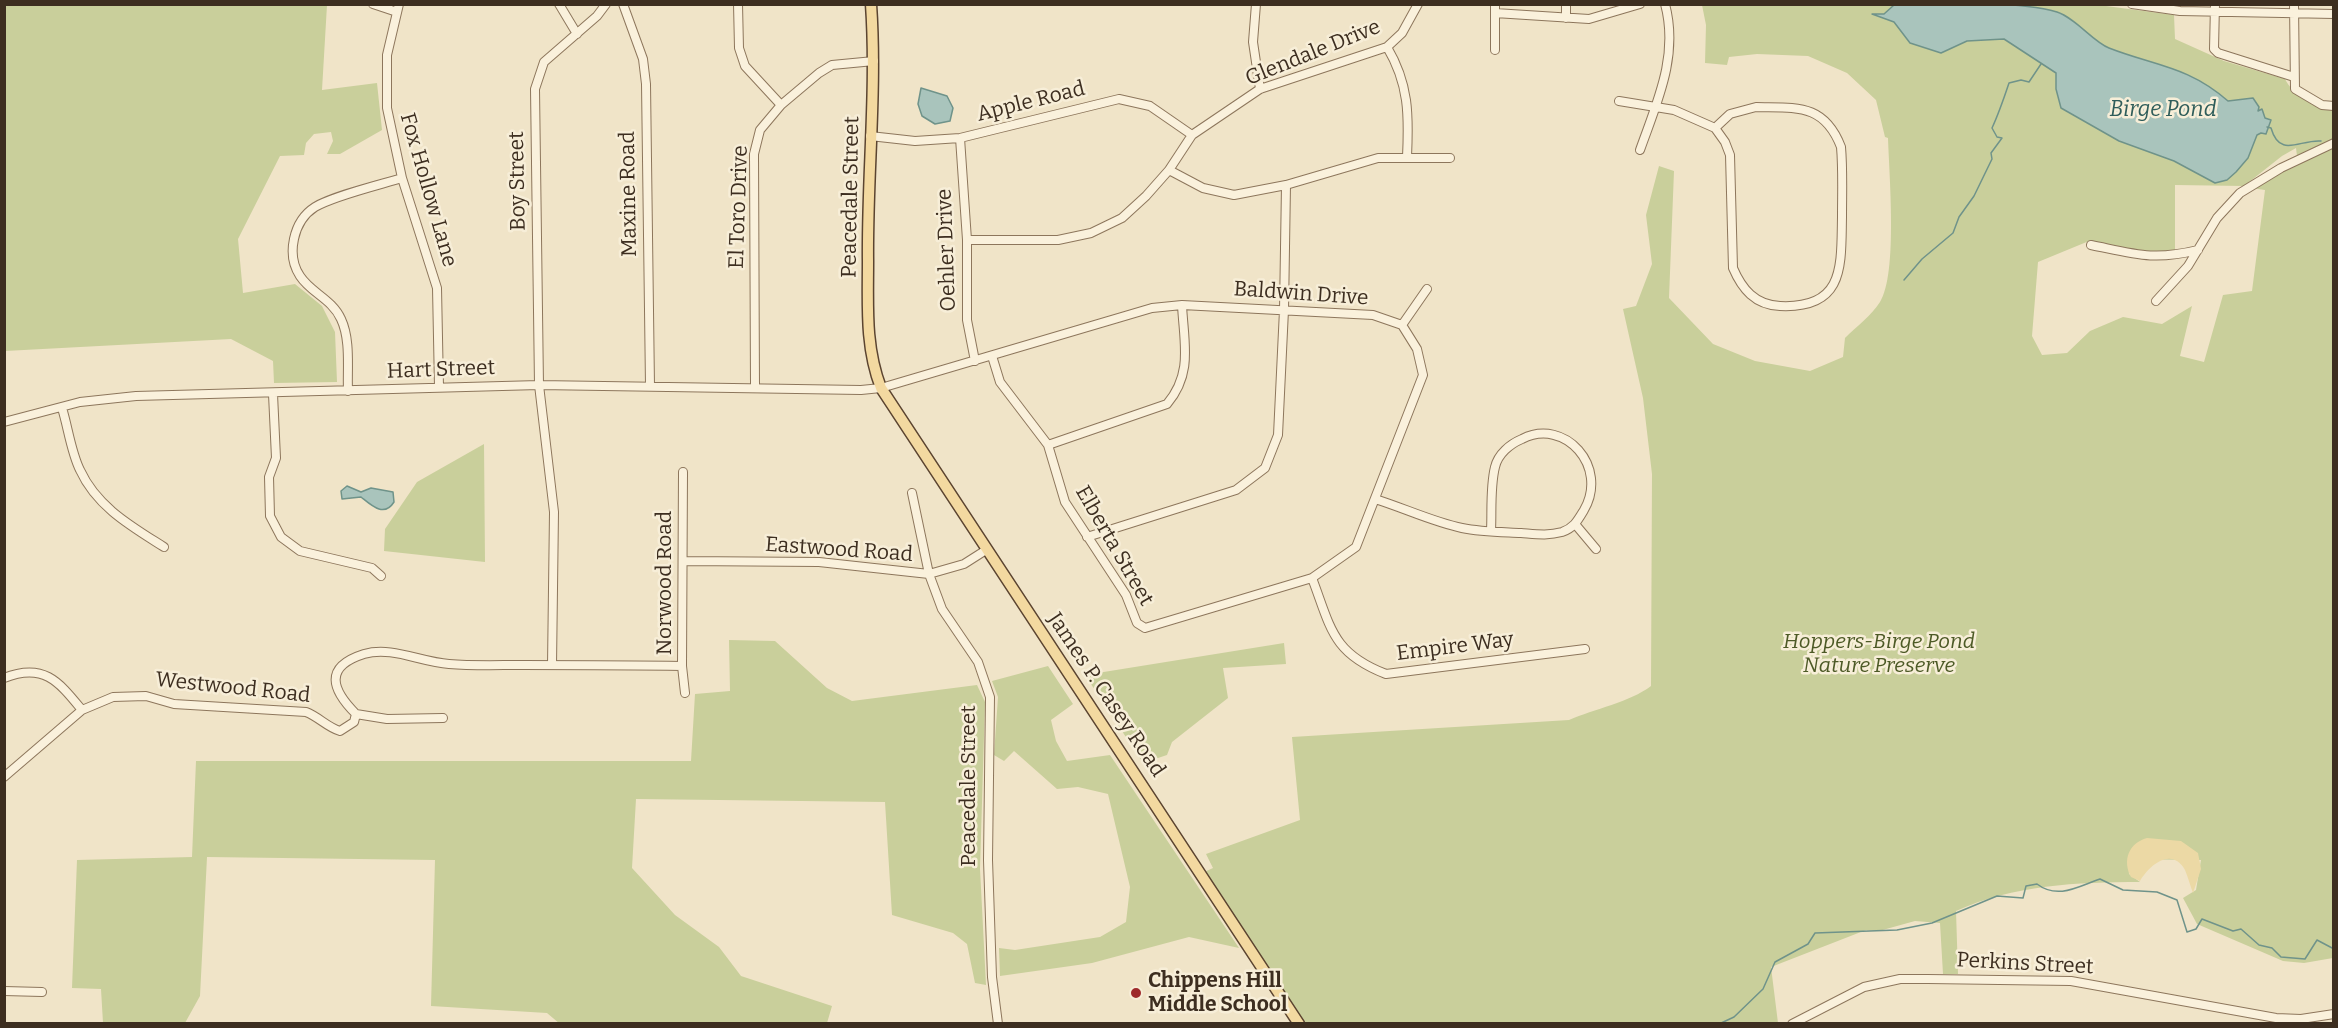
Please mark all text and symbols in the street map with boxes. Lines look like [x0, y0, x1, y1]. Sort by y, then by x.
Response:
street label: Glendale Drive [1242, 14, 1384, 92]
street label: Apple Road [974, 76, 1088, 128]
water label: Birge Pond [2109, 97, 2217, 123]
street label: Fox Hollow Lane [394, 110, 462, 270]
street label: Peacedale Street [837, 116, 865, 278]
street label: Boy Street [505, 131, 531, 231]
street label: Maxine Road [615, 131, 643, 257]
street label: El Toro Drive [724, 145, 754, 269]
street label: Oehler Drive [932, 188, 962, 312]
street label: Baldwin Drive [1233, 277, 1369, 311]
street label: Hart Street [386, 356, 496, 384]
street label: Elberta Street [1069, 482, 1159, 610]
street label: Norwood Road [652, 511, 678, 655]
street label: Eastwood Road [764, 532, 914, 568]
street label: James P. Casey Road [1042, 608, 1170, 782]
street label: Empire Way [1395, 627, 1515, 667]
park label: Hoppers-Birge Pond Nature Preserve [1783, 629, 1975, 679]
street label: Westwood Road [154, 667, 312, 709]
street label: Peacedale Street [956, 705, 982, 867]
street label: Perkins Street [1956, 948, 2094, 980]
place label: Chippens Hill Middle School [1148, 968, 1287, 1018]
marker: Chippens Hill Middle School [1129, 986, 1143, 1000]

